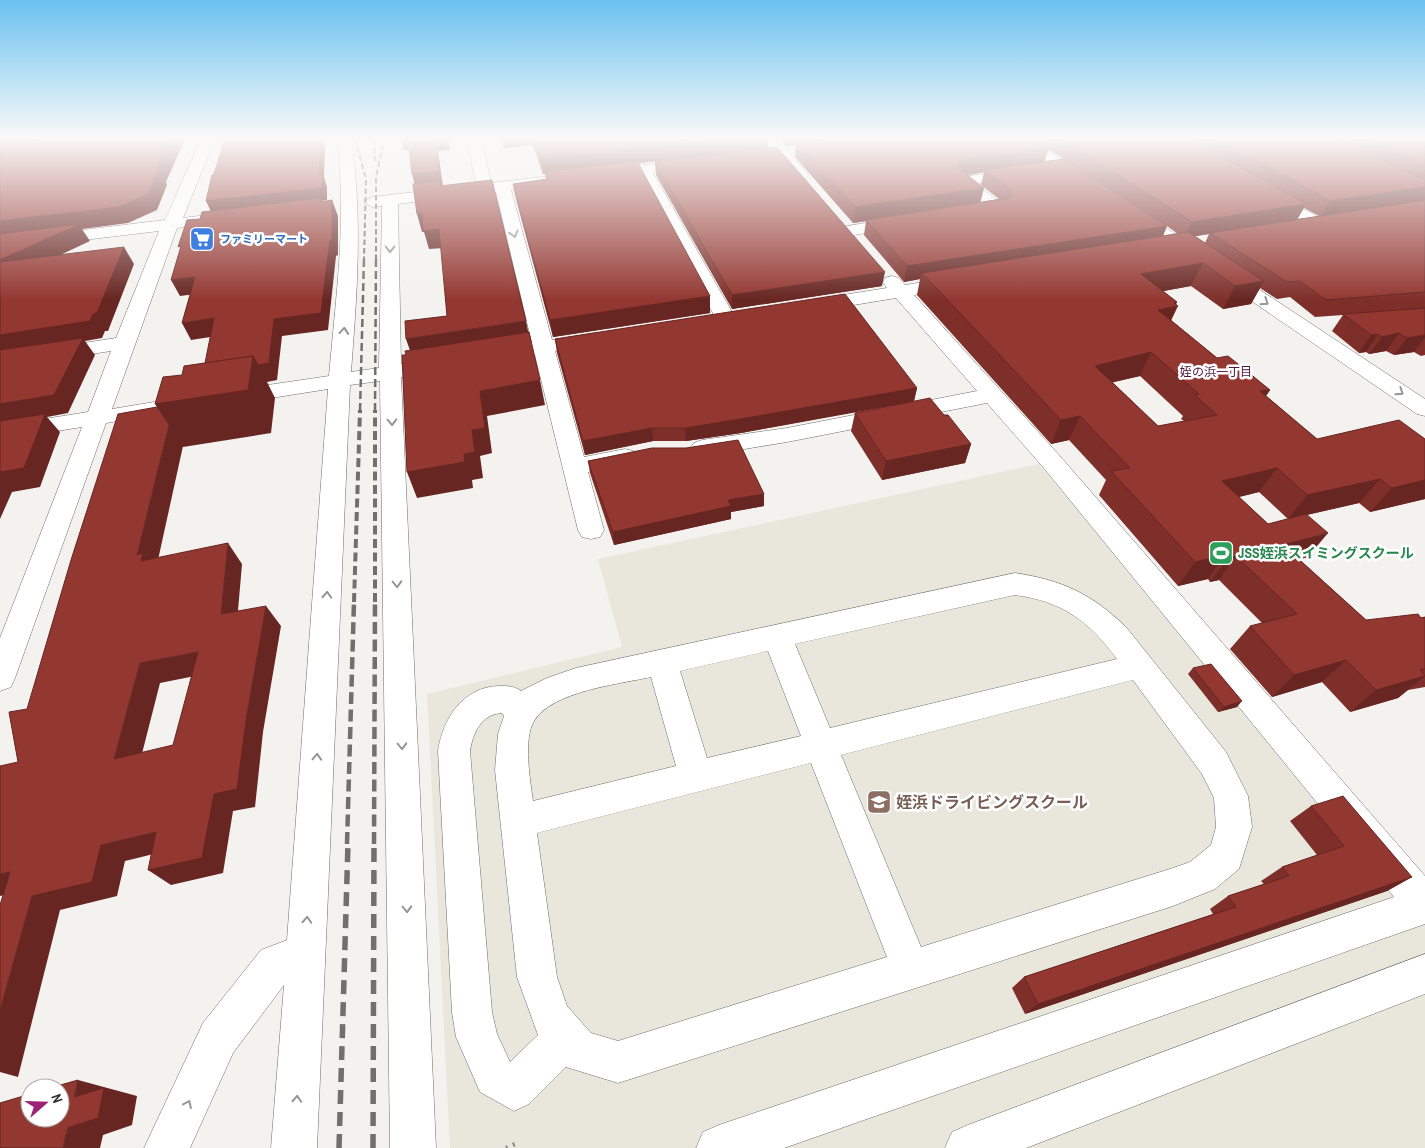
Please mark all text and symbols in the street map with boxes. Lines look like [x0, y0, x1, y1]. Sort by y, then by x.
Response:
supermarket icon: ファミリーマート [189, 226, 215, 252]
one-way arrow [508, 229, 519, 238]
place label: ファミリーマート [220, 232, 308, 246]
one-way arrow [385, 245, 395, 253]
one-way arrow [1260, 295, 1269, 305]
one-way arrow [338, 327, 349, 335]
district label: 姪の浜一丁目 [1180, 364, 1252, 380]
one-way arrow [1394, 386, 1404, 395]
one-way arrow [387, 418, 397, 426]
sports icon: JSS姪浜スイミングスクール [1208, 540, 1234, 566]
place label: JSS姪浜スイミングスクール [1238, 544, 1414, 562]
one-way arrow [392, 580, 402, 588]
one-way arrow [321, 591, 332, 599]
one-way arrow [397, 743, 407, 751]
one-way arrow [311, 753, 322, 761]
school or university icon: 姪浜ドライビングスクール [866, 789, 892, 815]
place label: 姪浜ドライビングスクール [896, 791, 1088, 813]
one-way arrow [401, 905, 412, 913]
one-way arrow [301, 915, 312, 923]
north arrow [20, 1078, 70, 1128]
text: N [47, 1092, 67, 1106]
one-way arrow [291, 1095, 302, 1103]
one-way arrow [181, 1100, 192, 1109]

